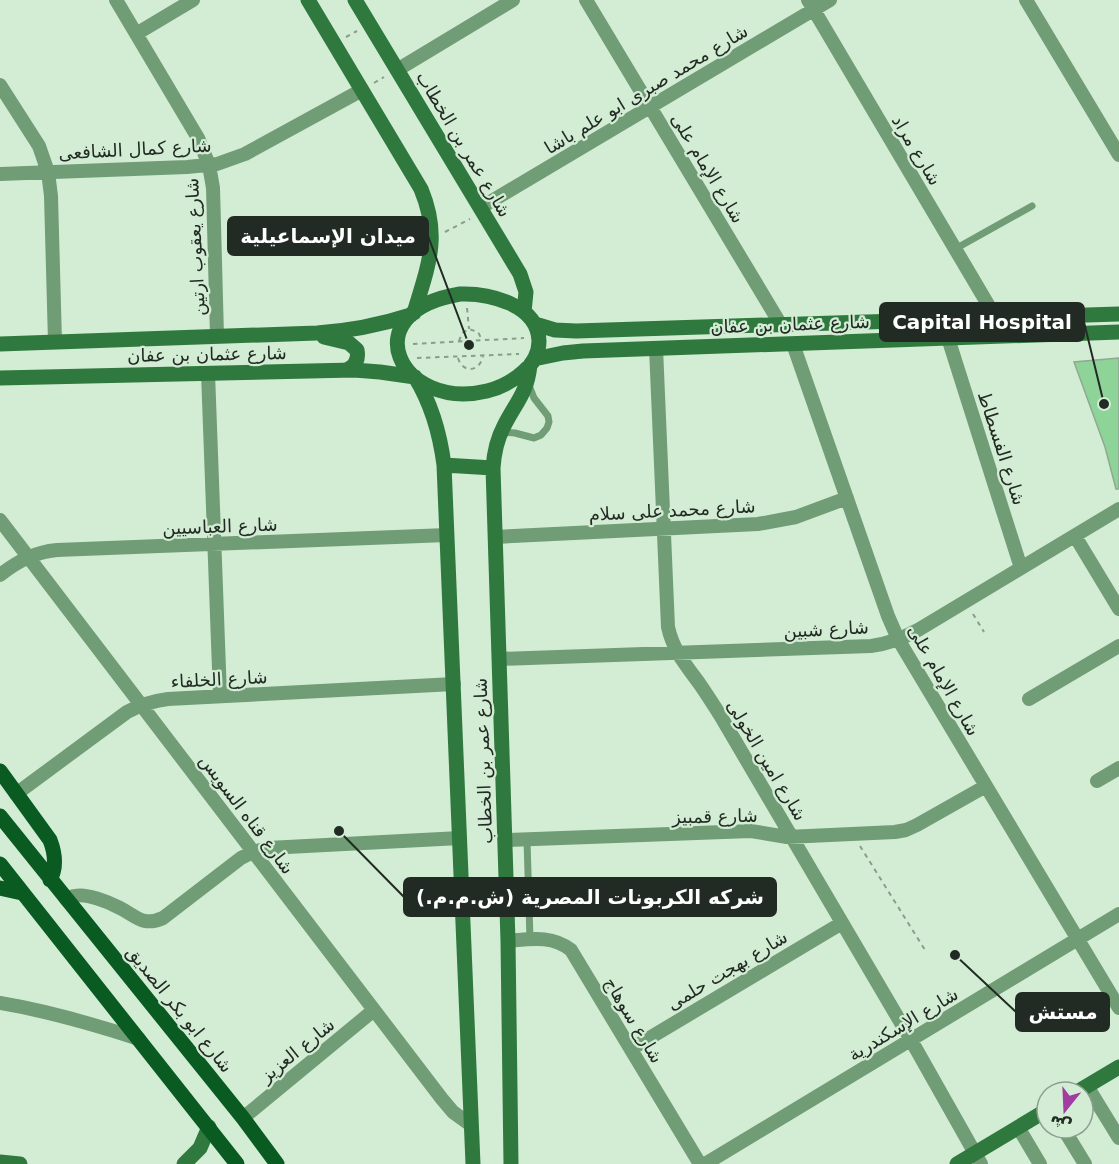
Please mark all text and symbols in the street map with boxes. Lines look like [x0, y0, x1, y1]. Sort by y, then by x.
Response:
street label: شارع محمد صبرى ابو علم باشا [541, 20, 752, 159]
street label: شارع عمر بن الخطاب [411, 67, 516, 221]
street label: شارع الإمام على [666, 109, 749, 227]
street label: شارع مراد [887, 111, 946, 189]
street label: شارع كمال الشافعى [58, 135, 212, 164]
street label: شارع يعقوب ارتين [181, 177, 210, 317]
callout: ميدان الإسماعيلية [228, 217, 428, 255]
text: ميدان الإسماعيلية [240, 224, 416, 248]
callout: Capital Hospital [880, 303, 1084, 341]
text: Capital Hospital [892, 310, 1072, 334]
street label: شارع عثمان بن عفان [710, 311, 870, 338]
street label: شارع عثمان بن عفان [127, 342, 287, 367]
street label: شارع الفسطاط [973, 389, 1030, 508]
street label: شارع محمد على سلام [588, 495, 756, 526]
street label: شارع العباسيين [162, 513, 278, 540]
street label: شارع شبين [783, 616, 869, 643]
street label: شارع الإمام على [903, 621, 984, 740]
street label: شارع الخلفاء [170, 666, 268, 693]
street label: شارع عمر بن الخطاب [470, 678, 497, 844]
street label: شارع امين الخولى [722, 696, 811, 825]
street label: شارع قناه السويس [194, 750, 299, 879]
street label: شارع قمبيز [671, 805, 758, 828]
callout: شركه الكربونات المصرية (ش.م.م.) [404, 878, 776, 916]
text: شركه الكربونات المصرية (ش.م.م.) [416, 885, 764, 909]
street label: شارع بهجت حلمى [663, 926, 791, 1015]
street label: شارع ابو بكر الصديق [122, 941, 238, 1077]
street label: شارع سوهاج [599, 973, 668, 1067]
street label: شارع الإسكندرية [844, 983, 962, 1066]
callout: مستش [1016, 993, 1109, 1031]
text: مستش [1028, 1000, 1098, 1024]
street label: شارع العزيز [255, 1014, 339, 1088]
north arrow [1035, 1080, 1095, 1140]
text: ش [1047, 1111, 1074, 1136]

